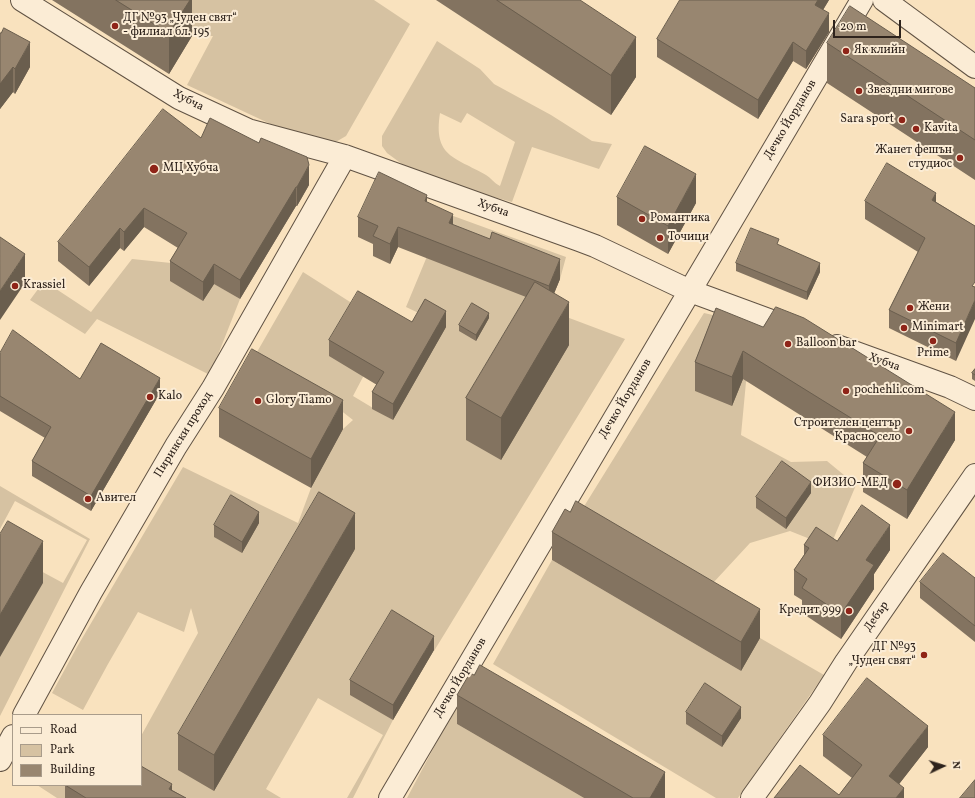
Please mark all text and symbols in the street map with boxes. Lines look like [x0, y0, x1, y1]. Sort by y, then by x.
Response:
place label: ДГ №93 „Чуден свят“ - филиал бл. 195 [123, 12, 237, 40]
scale bar [835, 12, 903, 38]
text: 20 m [840, 19, 867, 35]
marker: ДГ №93 „Чуден свят“ - филиал бл. 195 [110, 21, 120, 31]
place label: Як клийн [854, 44, 905, 58]
marker: Як клийн [841, 46, 851, 56]
street label: Дечко Йорданов [761, 77, 821, 163]
place label: Звездни мигове [867, 84, 953, 98]
marker: Звездни мигове [854, 86, 864, 96]
street label: Хубча [170, 87, 206, 115]
place label: Sara sport [840, 113, 894, 127]
marker: Sara sport [897, 115, 907, 125]
place label: Kavita [924, 122, 958, 136]
marker: Kavita [911, 124, 921, 134]
place label: Жанет фешън студиос [876, 144, 952, 172]
marker: Жанет фешън студиос [955, 153, 965, 163]
place label: МЦ Хубча [163, 162, 219, 176]
marker: МЦ Хубча [148, 163, 160, 175]
street label: Хубча [475, 197, 511, 221]
place label: Романтика [650, 212, 710, 226]
marker: Романтика [637, 214, 647, 224]
place label: Точици [668, 231, 709, 245]
marker: Точици [655, 233, 665, 243]
place label: Krassiel [23, 279, 65, 293]
marker: Krassiel [10, 281, 20, 291]
place label: Жени [918, 301, 949, 315]
marker: Жени [905, 303, 915, 313]
place label: Minimart [912, 321, 963, 335]
marker: Minimart [899, 323, 909, 333]
marker: Prime [928, 336, 938, 346]
place label: Balloon bar [796, 337, 857, 351]
marker: Balloon bar [783, 339, 793, 349]
place label: Prime [917, 347, 949, 361]
street label: Хубча [866, 351, 902, 375]
street label: Дечко Йорданов [596, 356, 656, 442]
place label: pochehli.com [854, 384, 925, 398]
marker: pochehli.com [841, 386, 851, 396]
street label: Пирински проход [152, 389, 216, 481]
place label: Kalo [158, 390, 182, 404]
marker: Kalo [145, 392, 155, 402]
place label: Glory Tiamo [266, 394, 332, 408]
marker: Glory Tiamo [253, 396, 263, 406]
place label: Строителен център Красно село [794, 417, 901, 445]
marker: Строителен център Красно село [904, 426, 914, 436]
place label: ФИЗИО-МЕД [813, 477, 888, 491]
marker: ФИЗИО-МЕД [891, 478, 903, 490]
place label: Авител [96, 492, 136, 506]
marker: Авител [83, 494, 93, 504]
street label: Дебър [861, 599, 893, 635]
place label: Кредит 999 [779, 604, 841, 618]
marker: Кредит 999 [844, 606, 854, 616]
street label: Дечко Йорданов [431, 635, 491, 721]
place label: ДГ №93 „Чуден свят“ [849, 641, 916, 669]
marker: ДГ №93 „Чуден свят“ [919, 650, 929, 660]
legend [12, 714, 142, 786]
text: Road [50, 722, 77, 738]
text: Park [50, 742, 75, 758]
north arrow [923, 746, 963, 786]
text: N [948, 761, 963, 770]
text: Building [50, 762, 95, 778]

